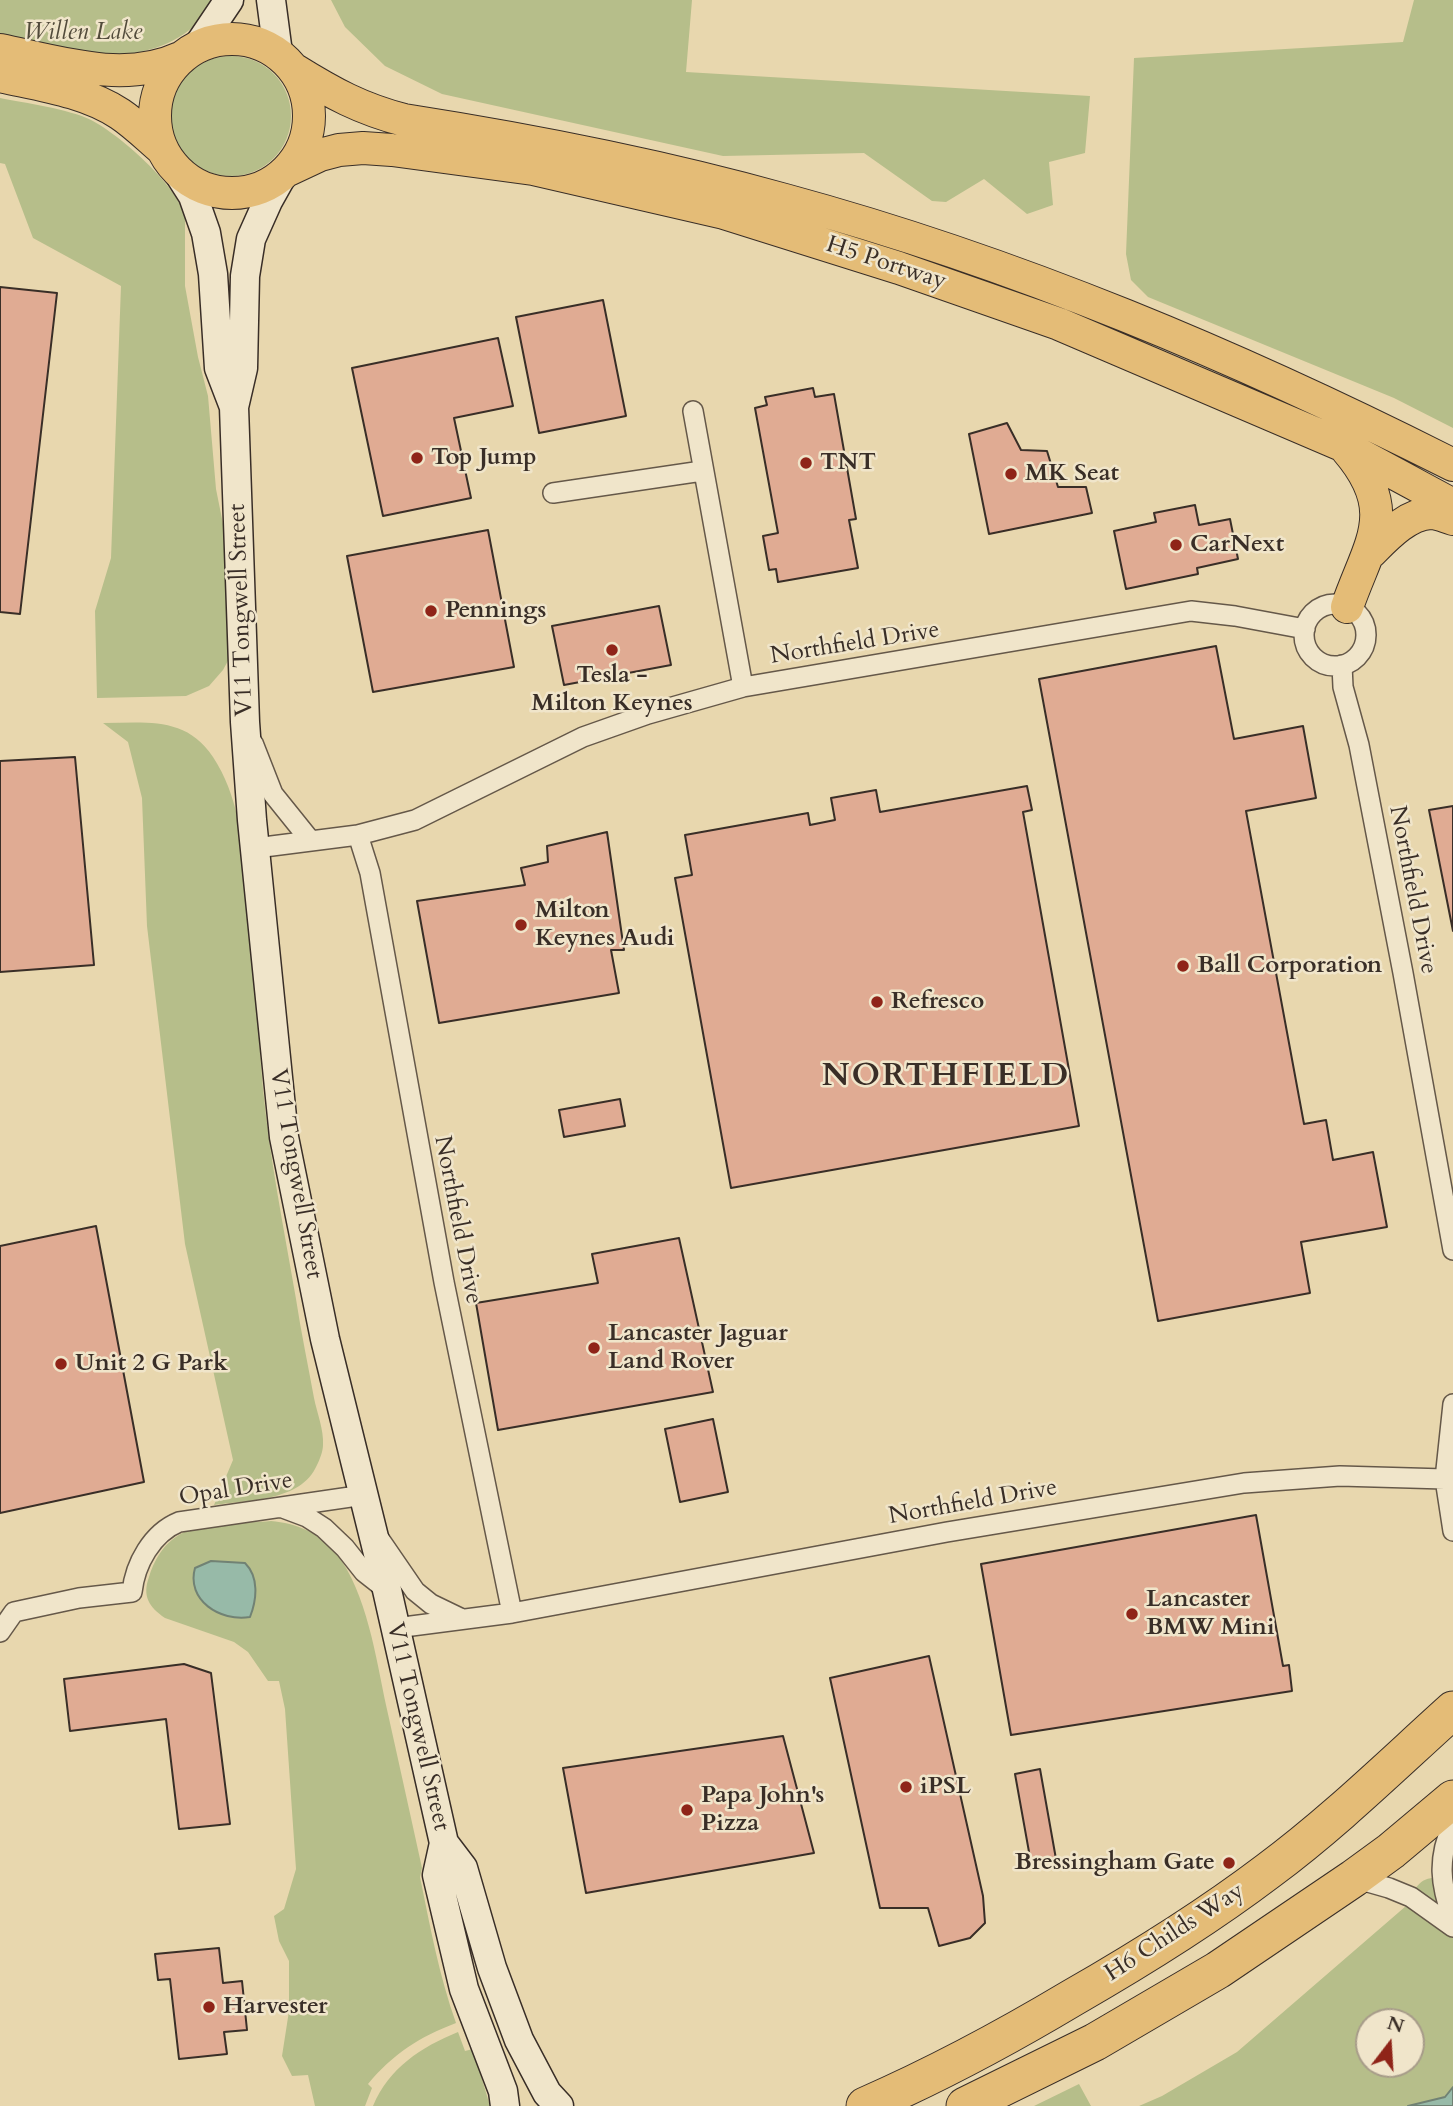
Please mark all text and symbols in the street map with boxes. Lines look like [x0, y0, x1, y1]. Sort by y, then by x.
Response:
park label: Willen Lake [24, 19, 142, 47]
street label: H5 Portway [822, 231, 950, 297]
place label: Top Jump [431, 444, 537, 472]
place label: TNT [820, 449, 876, 477]
marker: Top Jump [409, 450, 425, 466]
marker: TNT [798, 455, 814, 471]
place label: MK Seat [1025, 460, 1119, 488]
marker: MK Seat [1003, 466, 1019, 482]
street label: V11 Tongwell Street [224, 503, 260, 717]
place label: CarNext [1190, 531, 1284, 559]
marker: CarNext [1168, 537, 1184, 553]
place label: Pennings [445, 597, 546, 625]
marker: Pennings [423, 603, 439, 619]
street label: Northfield Drive [768, 616, 942, 672]
marker: Tesla - Milton Keynes [604, 642, 620, 658]
place label: Tesla - Milton Keynes [531, 662, 693, 718]
street label: Northfield Drive [1382, 803, 1442, 977]
place label: Milton Keynes Audi [535, 897, 674, 953]
marker: Milton Keynes Audi [513, 917, 529, 933]
place label: Ball Corporation [1197, 952, 1382, 980]
marker: Ball Corporation [1175, 958, 1191, 974]
place label: Refresco [891, 988, 984, 1016]
marker: Refresco [869, 994, 885, 1010]
district label: NORTHFIELD [823, 1059, 1069, 1097]
street label: V11 Tongwell Street [262, 1067, 328, 1281]
street label: Northfield Drive [427, 1133, 487, 1307]
place label: Lancaster Jaguar Land Rover [608, 1320, 788, 1376]
marker: Lancaster Jaguar Land Rover [586, 1340, 602, 1356]
place label: Unit 2 G Park [75, 1350, 228, 1378]
marker: Unit 2 G Park [53, 1356, 69, 1372]
street label: Opal Drive [177, 1467, 295, 1513]
street label: Northfield Drive [886, 1474, 1060, 1532]
place label: Lancaster BMW Mini [1146, 1586, 1275, 1642]
marker: Lancaster BMW Mini [1124, 1606, 1140, 1622]
street label: V11 Tongwell Street [379, 1620, 455, 1834]
place label: iPSL [920, 1773, 971, 1801]
marker: iPSL [898, 1779, 914, 1795]
place label: Papa John's Pizza [701, 1782, 824, 1838]
marker: Papa John's Pizza [679, 1802, 695, 1818]
place label: Bressingham Gate [1015, 1849, 1215, 1877]
marker: Bressingham Gate [1221, 1855, 1237, 1871]
street label: H6 Childs Way [1100, 1877, 1250, 1989]
place label: Harvester [223, 1993, 328, 2021]
marker: Harvester [201, 1999, 217, 2015]
north arrow [1355, 2008, 1425, 2078]
text: N [1384, 2010, 1407, 2040]

